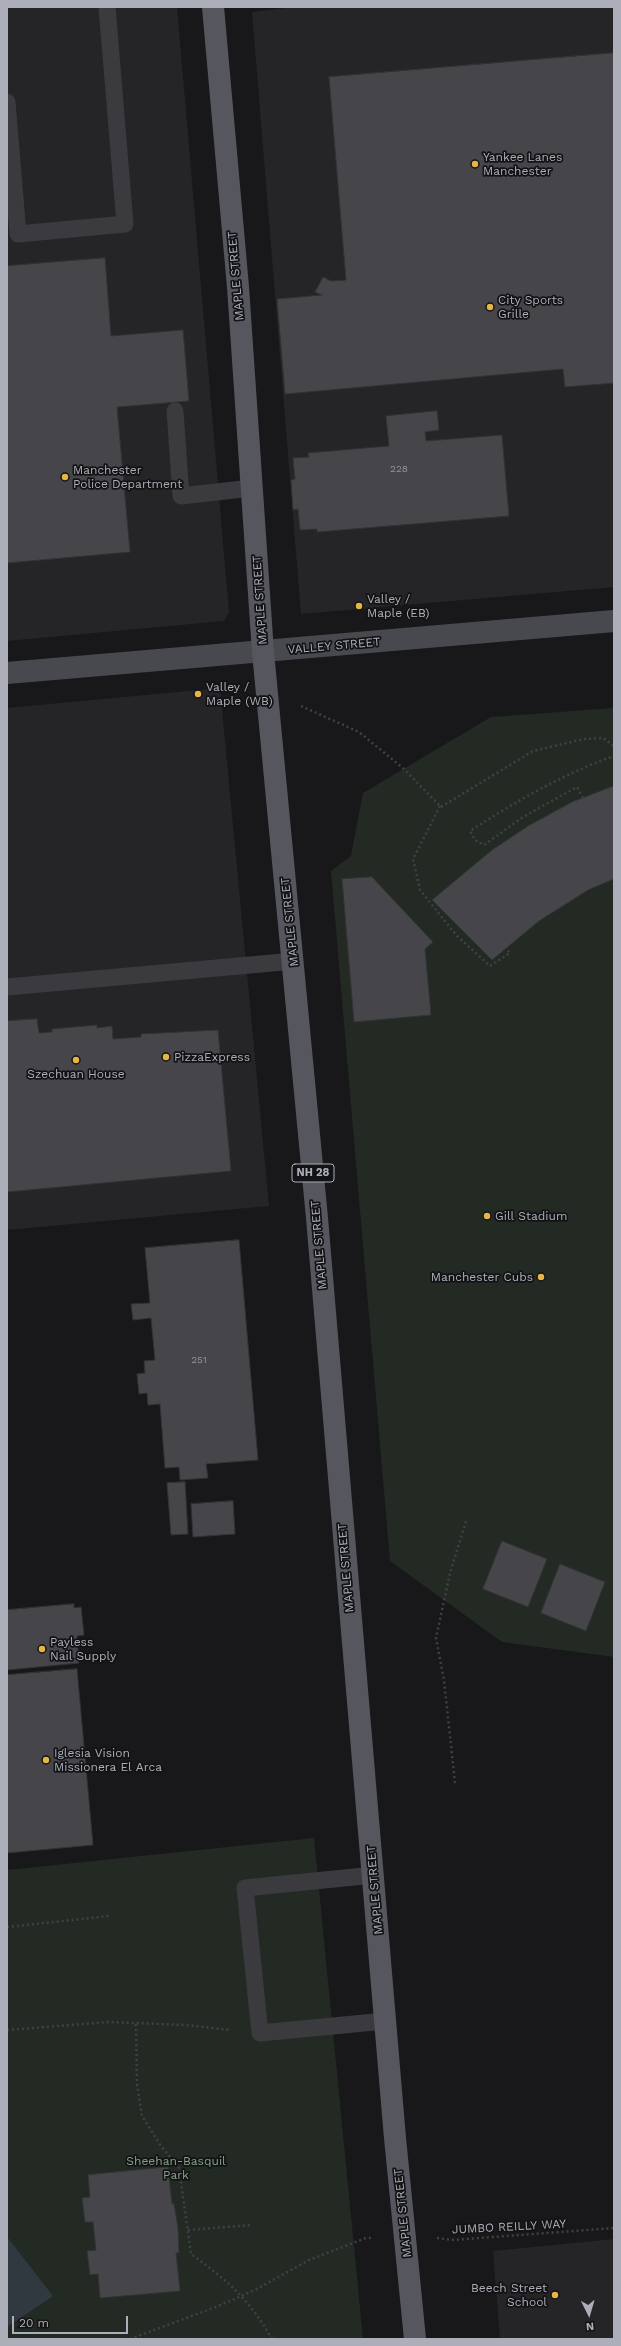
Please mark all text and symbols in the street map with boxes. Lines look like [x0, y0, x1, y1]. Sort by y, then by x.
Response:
place label: Yankee Lanes Manchester [483, 150, 562, 178]
marker: Yankee Lanes Manchester [470, 159, 480, 169]
street label: MAPLE STREET [225, 231, 247, 321]
place label: City Sports Grille [498, 293, 563, 321]
marker: City Sports Grille [485, 302, 495, 312]
place label: Manchester Police Department [73, 463, 182, 491]
house number: 228 [390, 463, 408, 475]
marker: Manchester Police Department [60, 472, 70, 482]
street label: MAPLE STREET [250, 555, 270, 645]
place label: Valley / Maple (EB) [367, 592, 430, 620]
marker: Valley / Maple (EB) [354, 601, 364, 611]
street label: VALLEY STREET [287, 635, 381, 657]
place label: Valley / Maple (WB) [206, 680, 273, 708]
marker: Valley / Maple (WB) [193, 689, 203, 699]
street label: MAPLE STREET [278, 877, 302, 967]
place label: PizzaExpress [174, 1050, 250, 1064]
marker: PizzaExpress [161, 1052, 171, 1062]
marker: Szechuan House [71, 1055, 81, 1065]
place label: Szechuan House [27, 1067, 125, 1081]
road number: NH 28 [292, 1164, 334, 1182]
street label: MAPLE STREET [308, 1200, 330, 1290]
place label: Gill Stadium [495, 1209, 567, 1223]
marker: Gill Stadium [482, 1211, 492, 1221]
place label: Manchester Cubs [431, 1270, 533, 1284]
marker: Manchester Cubs [536, 1272, 546, 1282]
house number: 251 [191, 1354, 207, 1366]
street label: MAPLE STREET [335, 1523, 357, 1613]
place label: Payless Nail Supply [50, 1635, 116, 1663]
marker: Payless Nail Supply [37, 1644, 47, 1654]
place label: Iglesia Vision Missionera El Arca [54, 1746, 162, 1774]
marker: Iglesia Vision Missionera El Arca [41, 1755, 51, 1765]
street label: MAPLE STREET [364, 1845, 386, 1935]
park label: Sheehan-Basquil Park [126, 2154, 226, 2182]
street label: MAPLE STREET [391, 2168, 415, 2258]
street label: JUMBO REILLY WAY [451, 2217, 567, 2237]
place label: Beech Street School [471, 2281, 547, 2309]
marker: Beech Street School [550, 2290, 560, 2300]
north arrow [569, 2294, 609, 2334]
scale bar [14, 2308, 130, 2334]
text: 20 m [19, 2316, 49, 2330]
text: N [585, 2320, 595, 2333]

